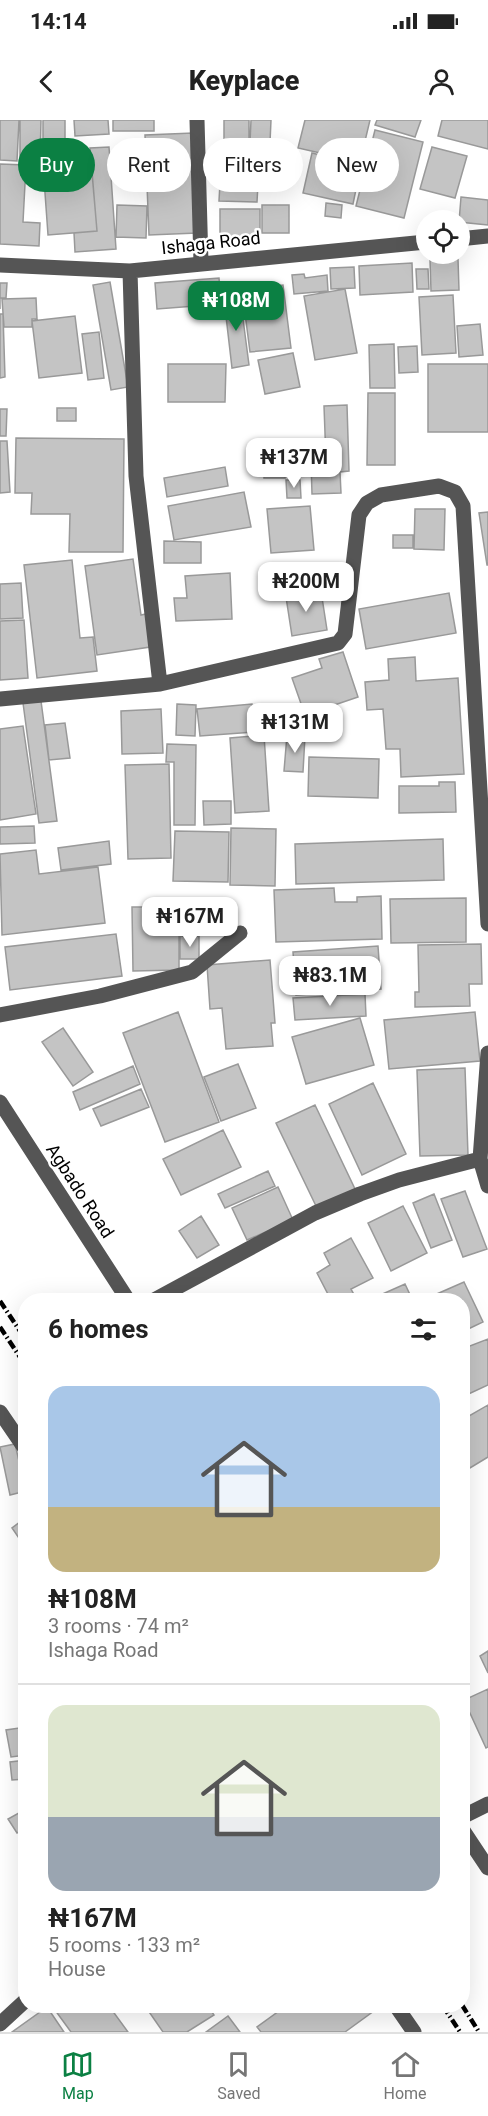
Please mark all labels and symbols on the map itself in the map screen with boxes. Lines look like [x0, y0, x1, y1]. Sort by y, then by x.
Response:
street label: Ishaga Road [160, 227, 262, 258]
pin: ₦108M [194, 281, 278, 332]
pin: ₦137M [252, 438, 336, 489]
pin: ₦200M [264, 562, 348, 613]
pin: ₦131M [253, 703, 337, 754]
pin: ₦167M [148, 897, 232, 948]
pin: ₦83.1M [281, 956, 379, 1007]
street label: Agbado Road [42, 1140, 119, 1242]

